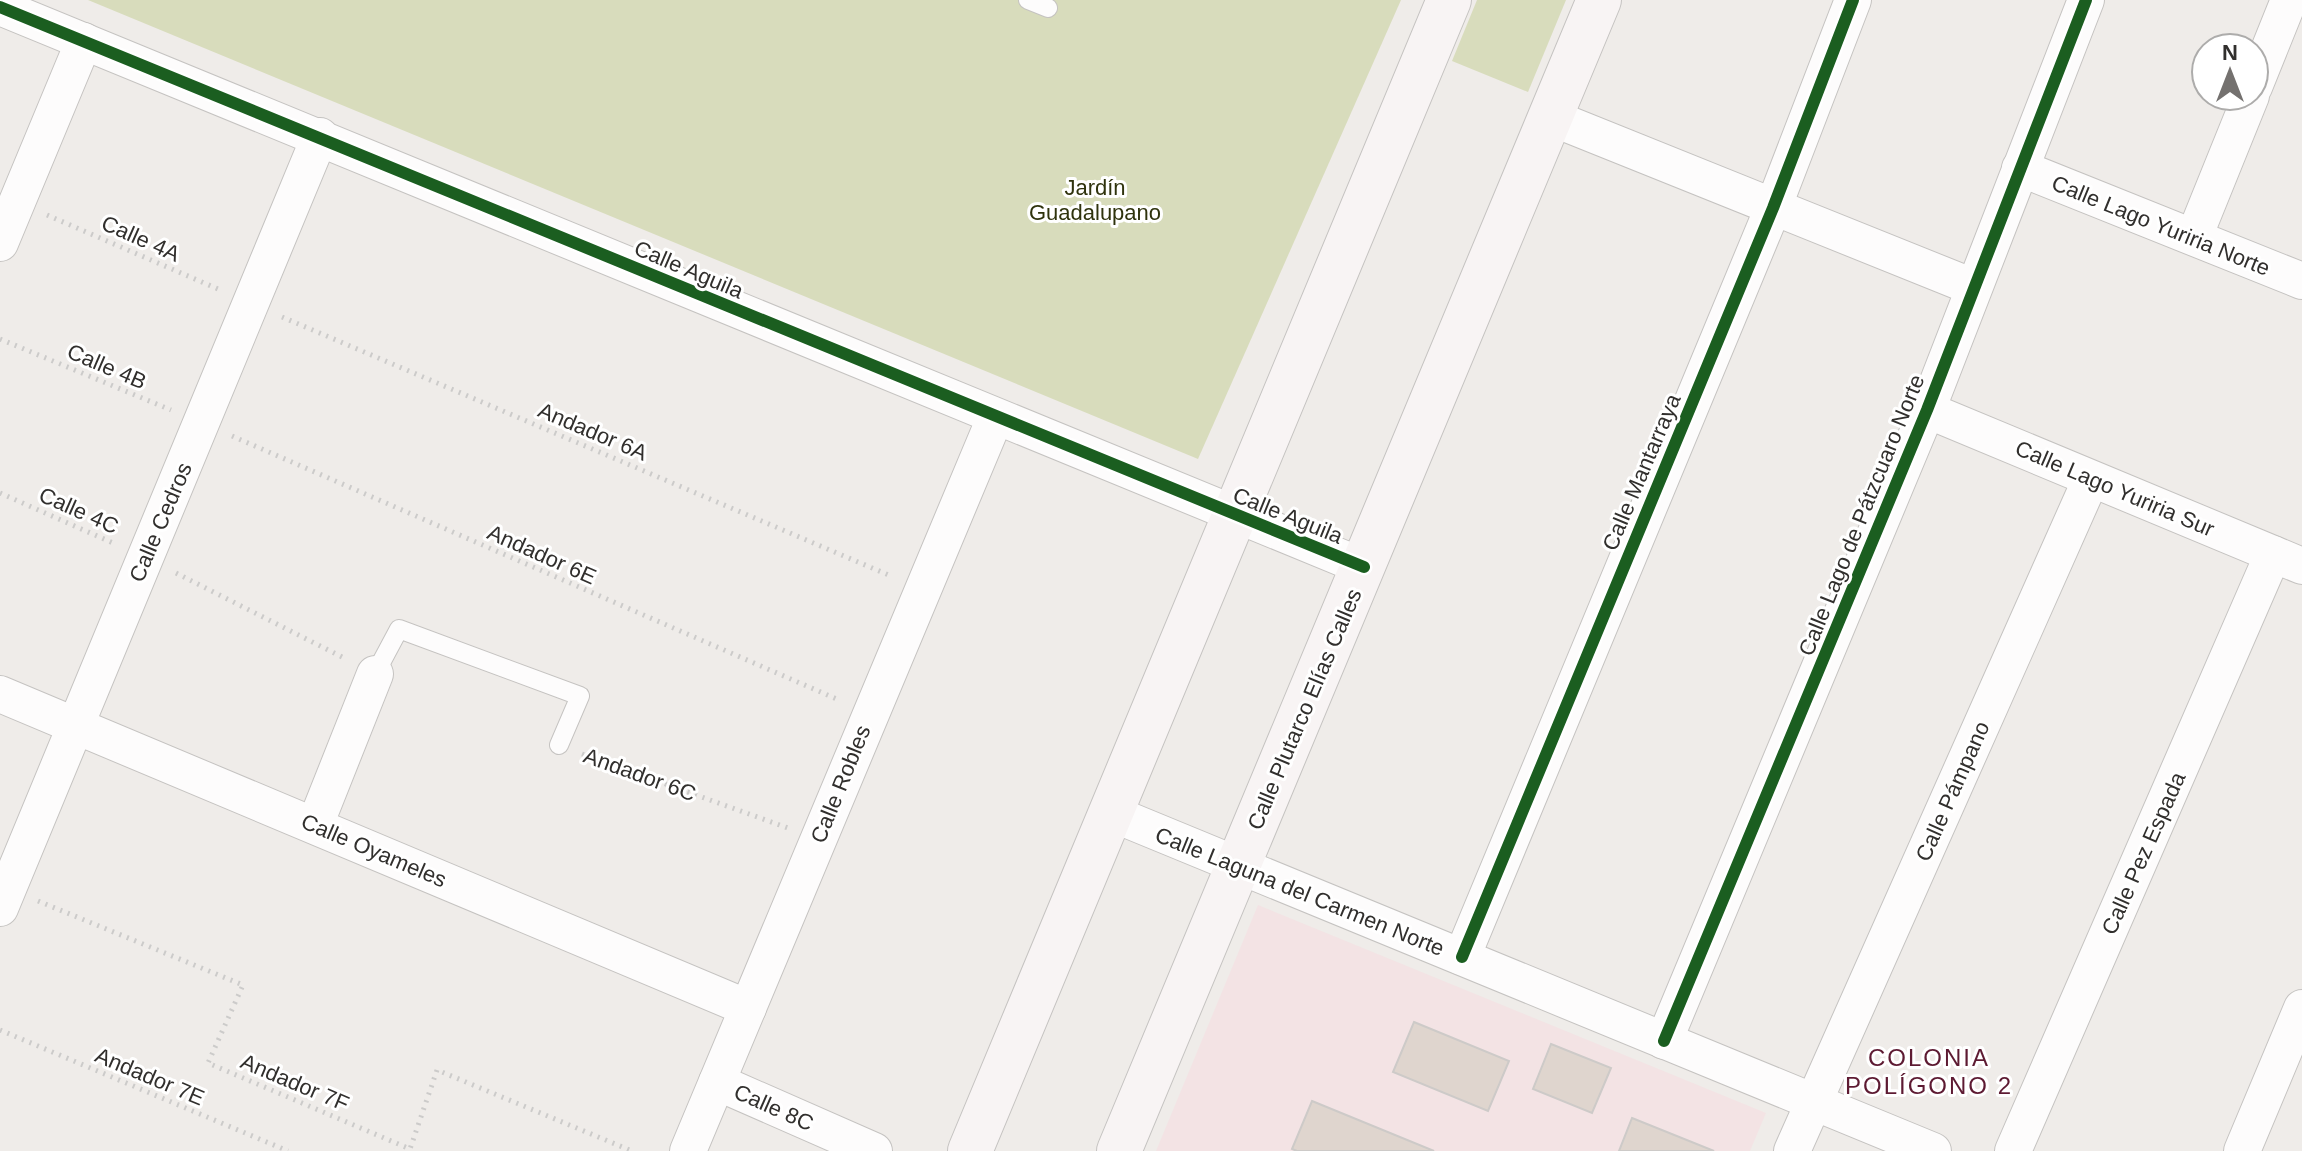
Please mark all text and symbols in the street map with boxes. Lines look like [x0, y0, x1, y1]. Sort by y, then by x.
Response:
north arrow [2190, 32, 2270, 112]
text: N [2222, 40, 2238, 65]
street label: Calle Lago Yuriria Norte [2048, 170, 2274, 281]
park label: Jardín Guadalupano [1029, 175, 1161, 225]
street label: Calle 4A [98, 210, 184, 267]
street label: Calle Aguila [630, 235, 748, 304]
street label: Calle 4B [64, 339, 150, 394]
street label: Calle Lago de Pátzcuaro Norte [1794, 371, 1929, 659]
street label: Calle Mantarraya [1597, 390, 1686, 554]
street label: Andador 6A [534, 397, 651, 466]
street label: Calle Lago Yuriria Sur [2012, 435, 2218, 542]
street label: Calle Cedros [124, 459, 197, 586]
street label: Calle 4C [35, 482, 123, 539]
street label: Calle Aguila [1229, 482, 1347, 549]
street label: Andador 6E [484, 519, 600, 590]
street label: Calle Plutarco Elías Calles [1242, 585, 1367, 833]
street label: Calle Pámpano [1910, 717, 1994, 865]
street label: Calle Robles [806, 722, 875, 847]
street label: Andador 6C [580, 743, 699, 806]
street label: Calle Pez Espada [2096, 768, 2191, 938]
street label: Calle Oyameles [297, 809, 450, 892]
street label: Calle Laguna del Carmen Norte [1152, 822, 1448, 961]
street label: Andador 7E [91, 1042, 208, 1111]
district label: COLONIA POLÍGONO 2 [1845, 1044, 2013, 1099]
street label: Andador 7F [237, 1048, 353, 1116]
street label: Calle 8C [730, 1079, 818, 1136]

